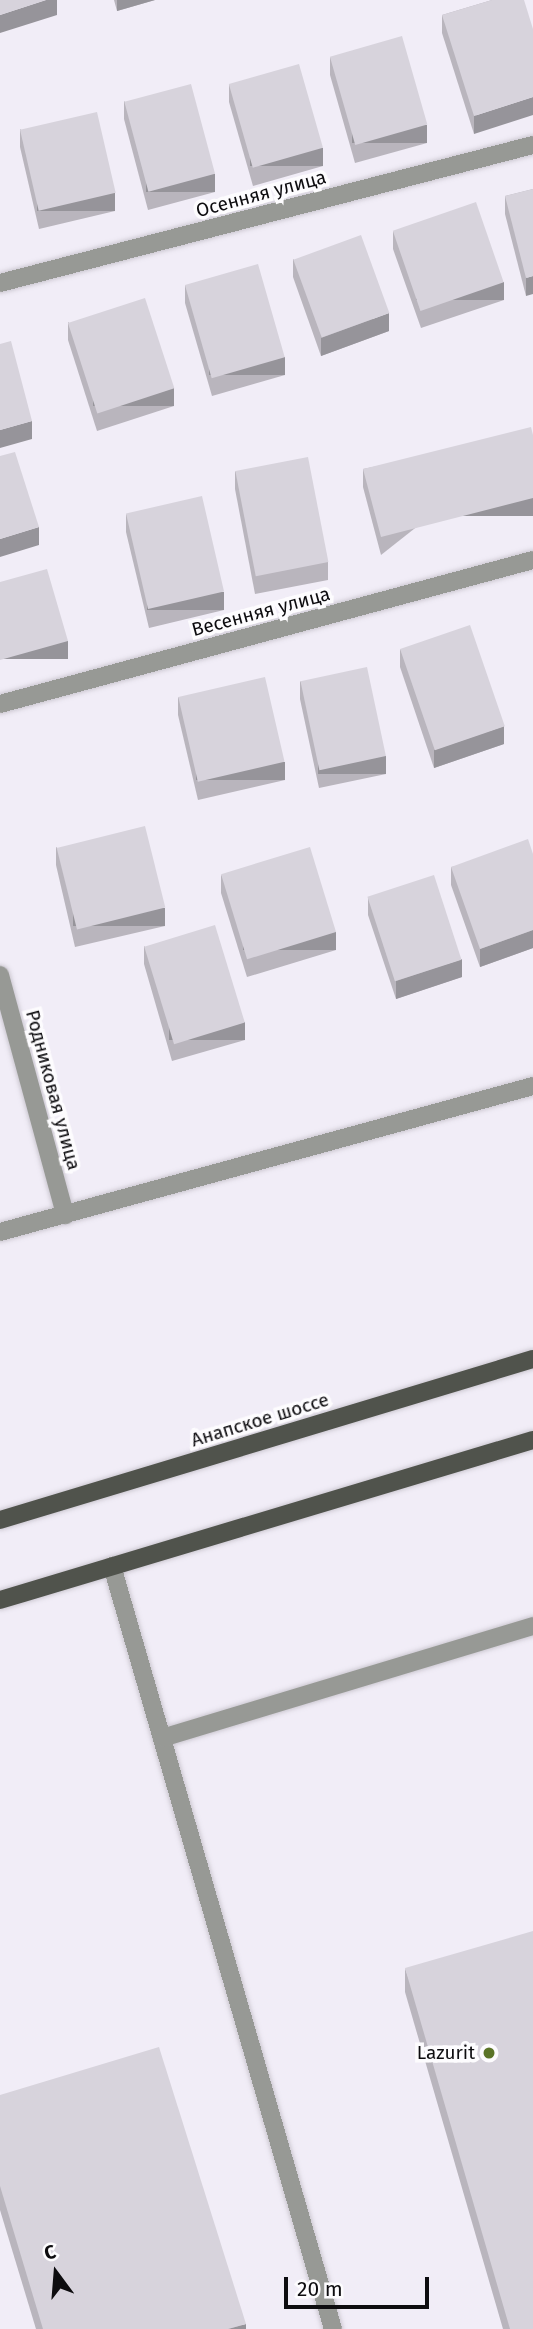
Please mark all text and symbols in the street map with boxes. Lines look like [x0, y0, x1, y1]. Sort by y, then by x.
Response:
street label: Осенняя улица [194, 166, 328, 222]
street label: Весенняя улица [189, 583, 333, 641]
street label: Родниковая улица [21, 1007, 85, 1173]
street label: Анапское шоссе [188, 1388, 332, 1452]
place label: Lazurit [417, 2042, 475, 2064]
marker: Lazurit [481, 2045, 497, 2061]
north arrow [21, 2238, 91, 2308]
text: С [42, 2240, 59, 2265]
scale bar [288, 2262, 433, 2306]
text: 20 m [297, 2276, 343, 2302]

